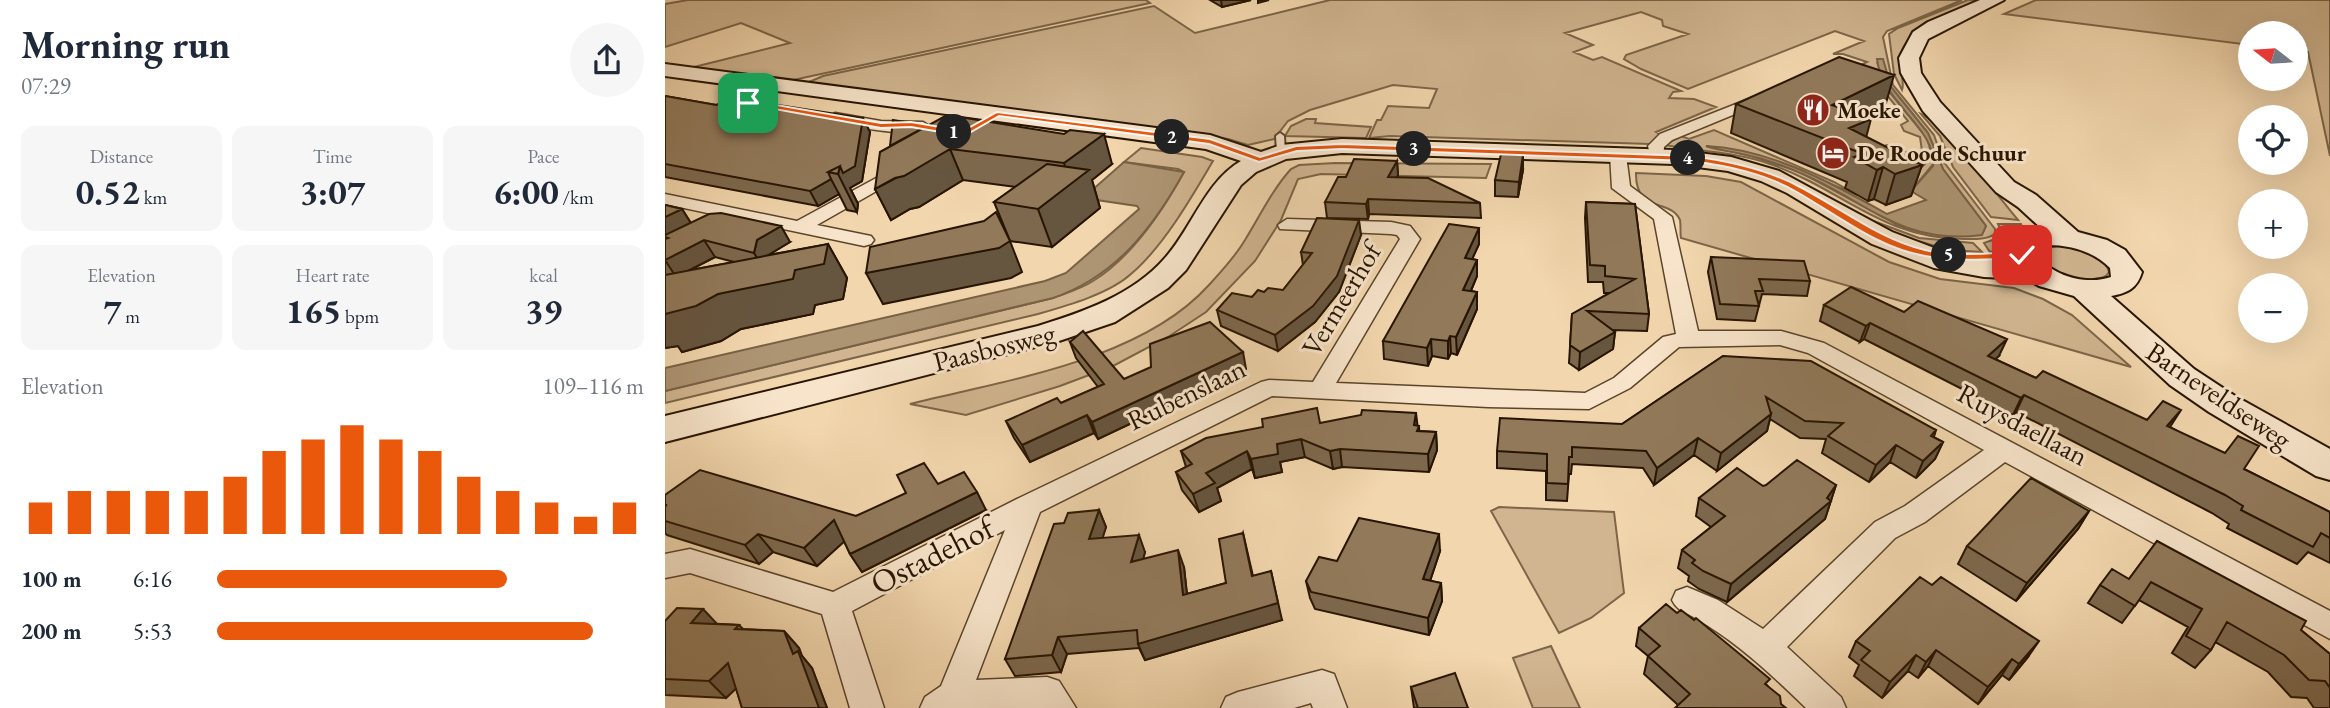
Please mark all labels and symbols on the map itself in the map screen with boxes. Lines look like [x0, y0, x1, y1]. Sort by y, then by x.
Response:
north arrow [2238, 21, 2308, 91]
pin [718, 73, 778, 133]
restaurant icon: Moeke [1794, 91, 1832, 129]
place label: Moeke [1837, 95, 1901, 125]
pin: 1 [937, 114, 971, 150]
pin: 2 [1155, 120, 1189, 154]
pin: 3 [1397, 132, 1431, 166]
hotel icon: De Roode Schuur [1814, 134, 1852, 172]
place label: De Roode Schuur [1857, 138, 2027, 168]
pin: 4 [1671, 140, 1705, 176]
pin [1992, 225, 2052, 285]
street label: Vermeerhof [1293, 233, 1391, 362]
pin: 5 [1931, 238, 1967, 272]
street label: Paasbosweg [929, 314, 1059, 380]
street label: Barneveldseweg [2139, 333, 2299, 457]
street label: Rubenslaan [1121, 350, 1251, 438]
street label: Ruysdaellaan [1951, 375, 2095, 474]
street label: Ostadehof [863, 504, 1004, 604]

